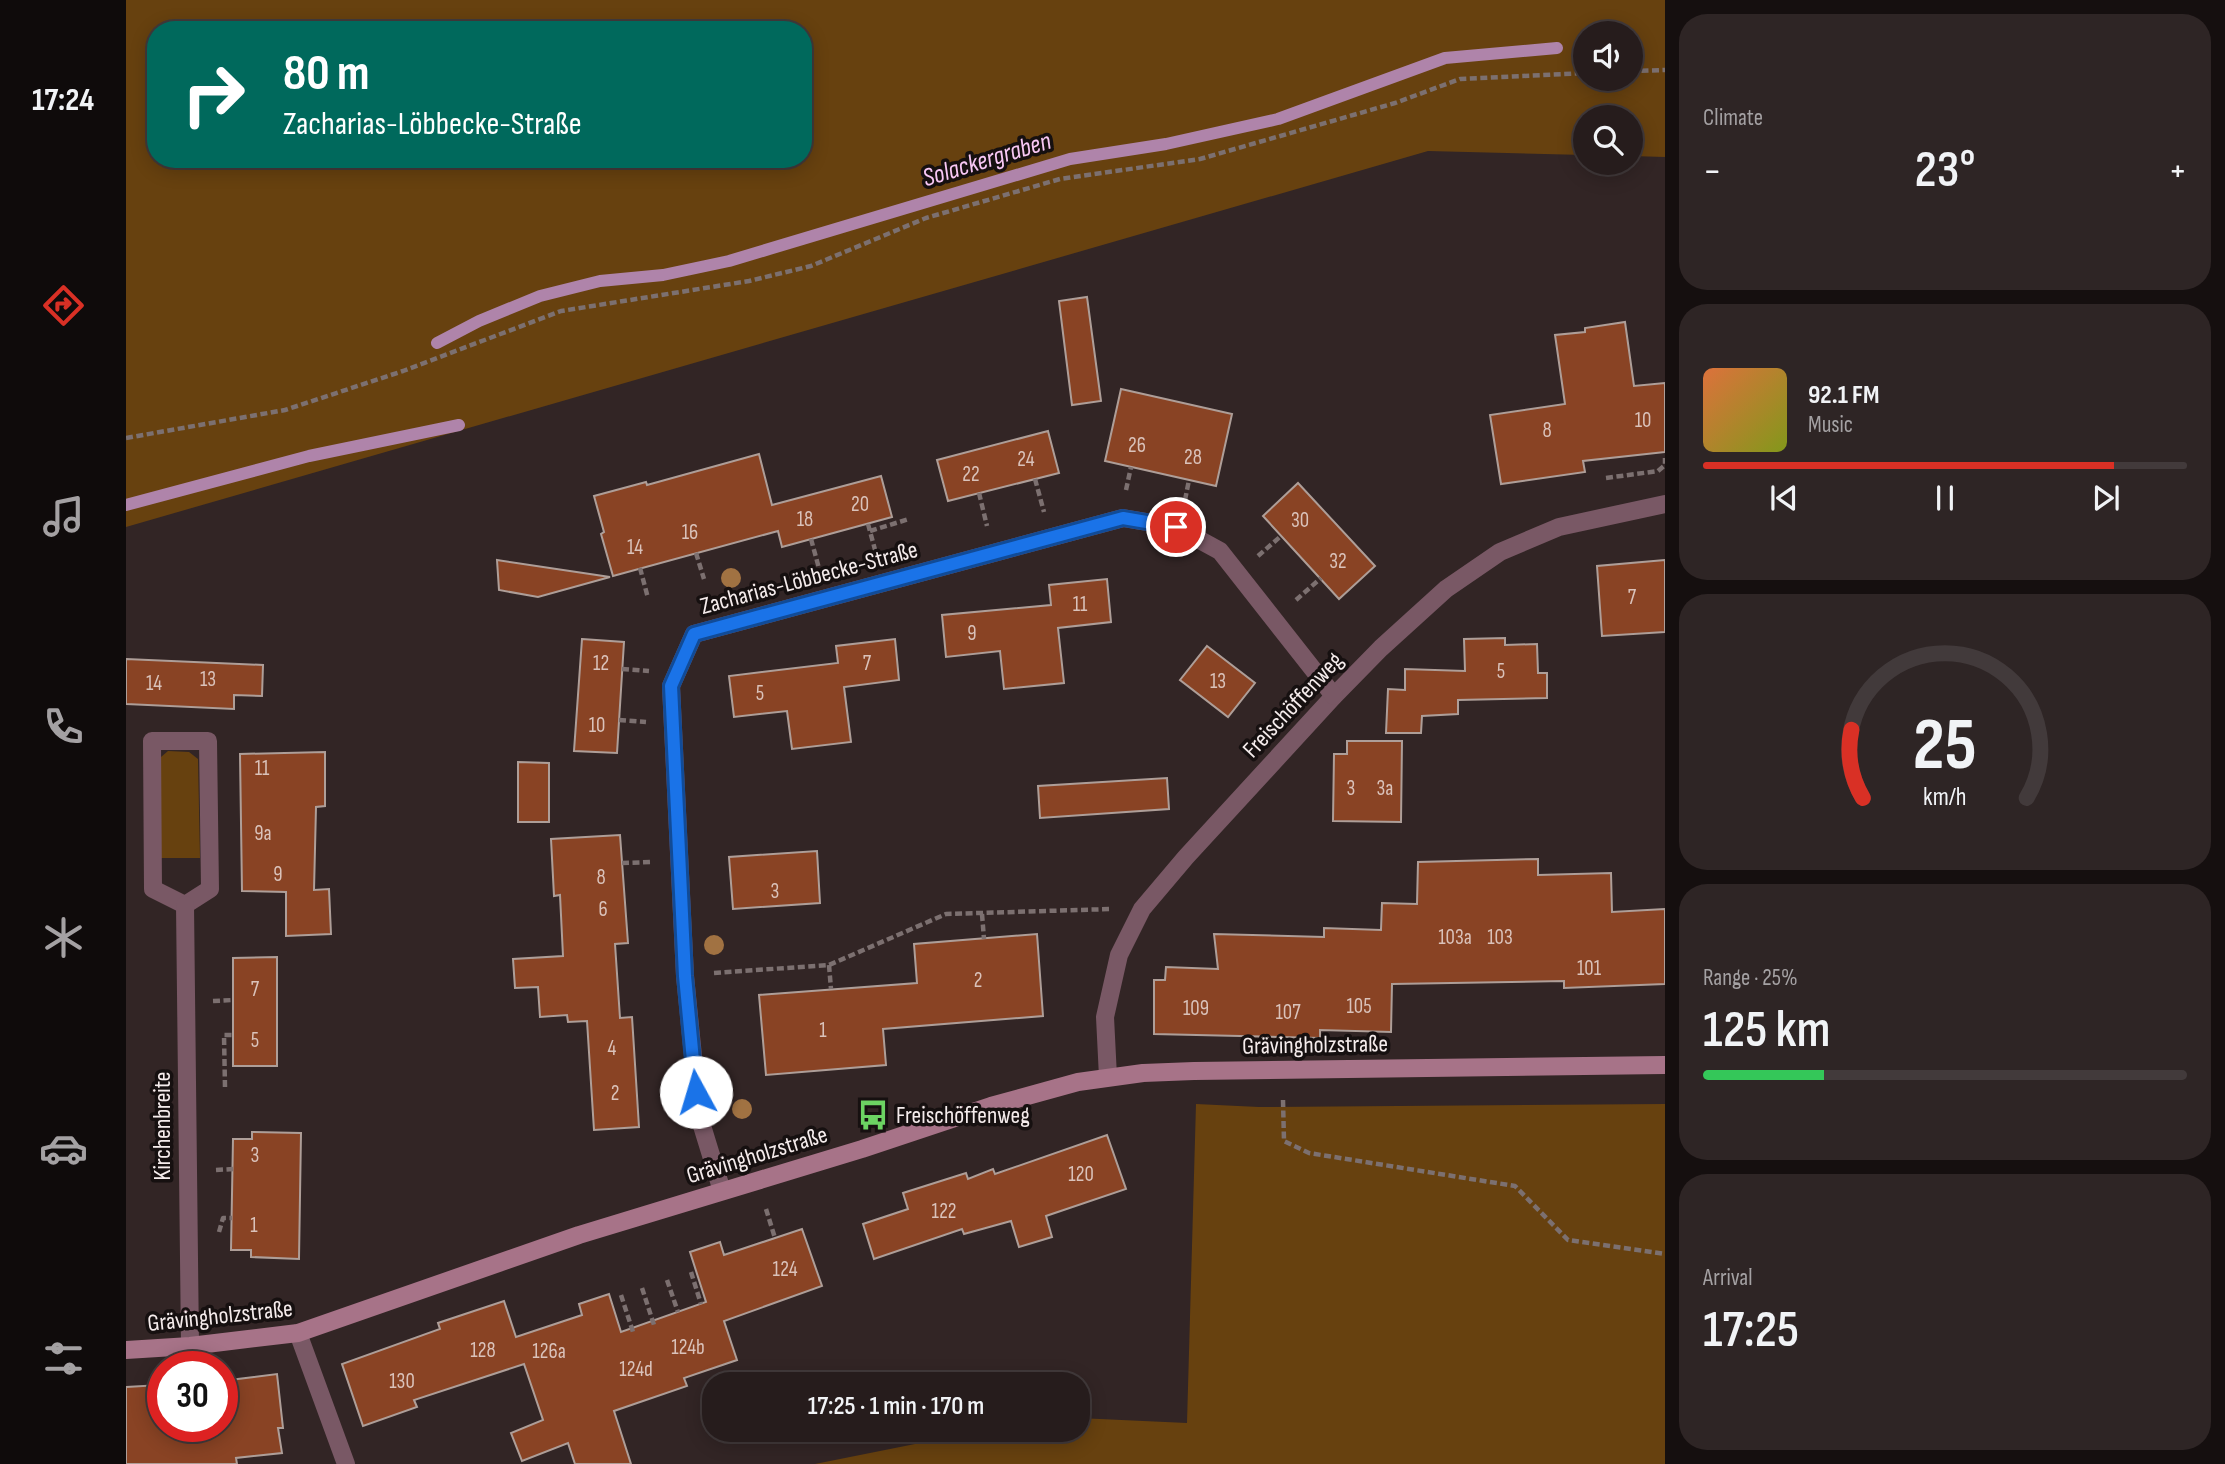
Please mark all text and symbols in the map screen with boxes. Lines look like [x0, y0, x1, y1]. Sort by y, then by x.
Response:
map controls [1573, 21, 1643, 175]
button: sound [1573, 21, 1643, 91]
text: 80 m [283, 45, 370, 104]
icon: right [168, 49, 259, 140]
text: 17:24 [32, 81, 94, 120]
text: Climate [1703, 104, 1763, 132]
text: Zacharias-Löbbecke-Straße [283, 105, 582, 144]
button: search [1573, 105, 1643, 175]
water label: Solackergraben [919, 126, 1055, 194]
text: 23° [1915, 139, 1975, 202]
text: − [1703, 149, 1722, 194]
text: + [2168, 149, 2187, 194]
icon: directions [39, 281, 88, 330]
text: 92.1 FM [1808, 380, 1879, 411]
house number: 10 [1635, 408, 1651, 433]
text: Music [1808, 411, 1853, 439]
house number: 8 [1542, 418, 1552, 443]
house number: 26 [1128, 433, 1146, 458]
house number: 28 [1184, 445, 1202, 470]
house number: 24 [1017, 447, 1035, 472]
house number: 22 [962, 462, 980, 487]
icon: previous [1765, 479, 1803, 517]
icon: pause [1926, 479, 1964, 517]
icon: next [2087, 479, 2125, 517]
icon: music [39, 492, 88, 541]
house number: 20 [851, 492, 869, 517]
pin [1146, 497, 1206, 557]
house number: 18 [797, 507, 813, 532]
icon: arrive [1157, 508, 1195, 546]
house number: 30 [1291, 508, 1309, 533]
house number: 16 [682, 520, 698, 545]
house number: 14 [627, 535, 643, 560]
street label: Zacharias-Löbbecke-Straße [697, 535, 921, 621]
house number: 32 [1329, 549, 1347, 574]
house number: 7 [1628, 585, 1637, 610]
house number: 11 [1073, 592, 1088, 617]
house number: 9 [967, 621, 977, 646]
street label: Freischöffenweg [1237, 646, 1349, 764]
house number: 12 [593, 651, 609, 676]
house number: 7 [863, 651, 872, 676]
house number: 5 [1497, 659, 1505, 684]
house number: 13 [200, 667, 216, 692]
house number: 13 [1210, 669, 1226, 694]
house number: 14 [146, 671, 162, 696]
house number: 5 [756, 681, 764, 706]
icon: phone [39, 702, 88, 751]
text: 25 [1913, 702, 1977, 790]
house number: 10 [589, 713, 605, 738]
house number: 11 [255, 756, 270, 781]
house number: 3 [1347, 776, 1355, 801]
house number: 3a [1377, 776, 1393, 801]
text: km/h [1923, 782, 1967, 813]
house number: 9a [254, 821, 272, 846]
house number: 9 [273, 862, 283, 887]
house number: 8 [596, 865, 606, 890]
house number: 3 [771, 879, 779, 904]
house number: 6 [598, 897, 608, 922]
icon: climate [39, 913, 88, 962]
house number: 103a [1438, 925, 1472, 950]
house number: 103 [1487, 925, 1513, 950]
house number: 101 [1577, 956, 1602, 981]
text: Range · 25% [1703, 964, 1798, 992]
house number: 2 [974, 968, 982, 993]
house number: 7 [251, 977, 260, 1002]
house number: 105 [1346, 994, 1372, 1019]
house number: 109 [1183, 996, 1209, 1021]
text: 125 km [1703, 999, 1830, 1062]
house number: 107 [1275, 1000, 1301, 1025]
house number: 1 [819, 1018, 827, 1043]
house number: 5 [251, 1028, 259, 1053]
street label: Grävingholzstraße [1242, 1029, 1388, 1061]
house number: 4 [608, 1036, 617, 1061]
position arrow [659, 1055, 733, 1129]
street label: Kirchenbreite [148, 1071, 177, 1181]
house number: 2 [611, 1081, 619, 1106]
bus stop icon: Freischöffenweg [856, 1098, 890, 1132]
place label: Freischöffenweg [896, 1101, 1030, 1130]
street label: Grävingholzstraße [683, 1120, 831, 1190]
icon: car [39, 1124, 88, 1173]
house number: 3 [251, 1143, 259, 1168]
house number: 120 [1068, 1162, 1094, 1187]
house number: 122 [932, 1199, 956, 1224]
house number: 1 [250, 1213, 258, 1238]
house number: 124 [773, 1257, 798, 1282]
text: Arrival [1703, 1264, 1752, 1292]
street label: Grävingholzstraße [146, 1294, 294, 1338]
text: 17:25 [1703, 1299, 1799, 1362]
icon: filters [39, 1334, 88, 1383]
house number: 124b [671, 1335, 705, 1360]
house number: 128 [470, 1338, 496, 1363]
house number: 126a [532, 1339, 566, 1364]
speed limit sign: 30 [147, 1351, 238, 1442]
house number: 124d [619, 1357, 653, 1382]
house number: 130 [389, 1369, 415, 1394]
text: 17:25 · 1 min · 170 m [808, 1391, 984, 1422]

